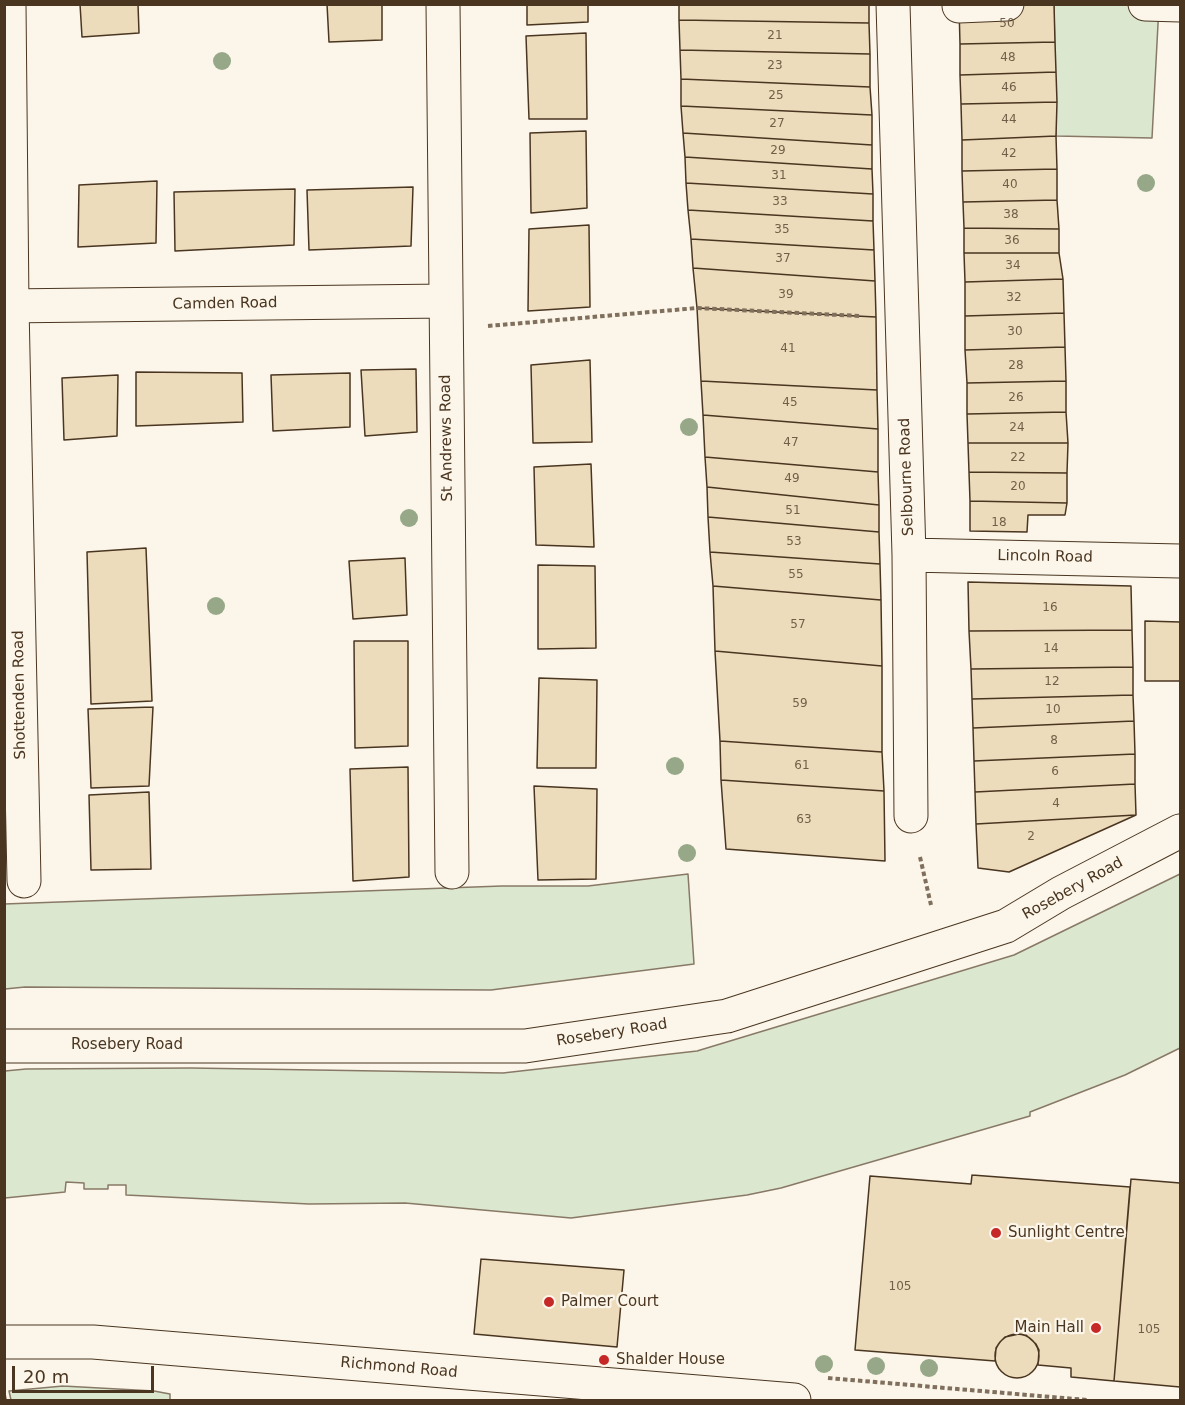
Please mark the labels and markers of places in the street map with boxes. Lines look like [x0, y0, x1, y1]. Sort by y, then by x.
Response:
place label: Sunlight Centre [1008, 1224, 1125, 1242]
marker: Sunlight Centre [989, 1226, 1003, 1240]
place label: Palmer Court [561, 1293, 659, 1311]
marker: Palmer Court [542, 1295, 556, 1309]
place label: Main Hall [1015, 1319, 1084, 1337]
marker: Main Hall [1089, 1321, 1103, 1335]
place label: Shalder House [616, 1351, 725, 1369]
marker: Shalder House [597, 1353, 611, 1367]

